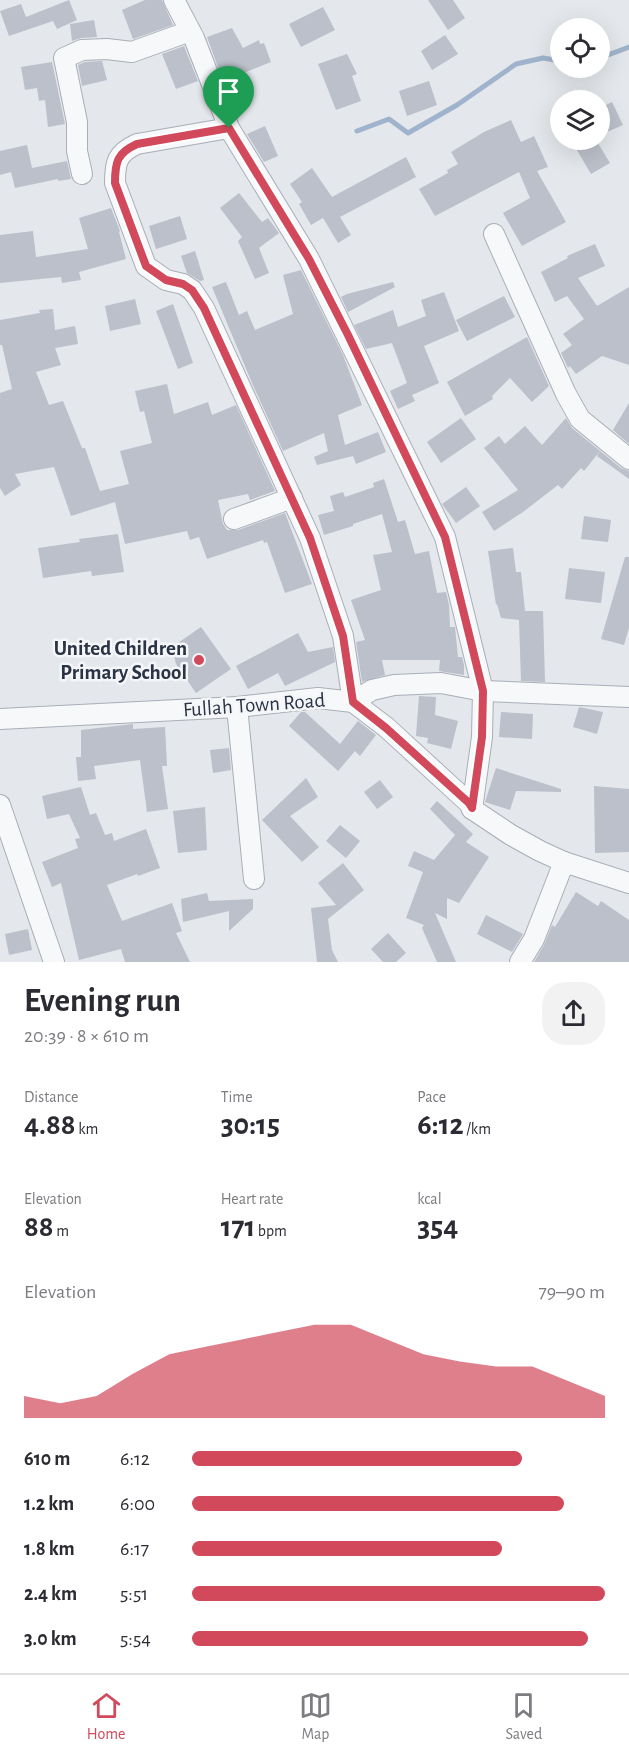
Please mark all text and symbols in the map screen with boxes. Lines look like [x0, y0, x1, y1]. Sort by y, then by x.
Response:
map controls [550, 18, 610, 150]
button: locate [550, 18, 610, 78]
pin [203, 66, 254, 128]
icon: arrive [212, 75, 245, 108]
button: layers [550, 90, 610, 150]
place label: United Children Primary School [54, 638, 187, 683]
marker: United Children Primary School [192, 653, 206, 667]
street label: Fullah Town Road [182, 690, 326, 720]
button: share [542, 982, 605, 1045]
text: Evening run [24, 985, 181, 1018]
text: 20:39 · 8 × 610 m [24, 1026, 149, 1046]
text: Distance [24, 1089, 78, 1105]
text: Time [221, 1089, 253, 1105]
text: Pace [417, 1089, 446, 1105]
text: 4.88 [24, 1110, 76, 1140]
text: 30:15 [221, 1110, 280, 1140]
text: 6:12 [417, 1110, 464, 1140]
text: km [76, 1121, 98, 1137]
text: /km [464, 1121, 491, 1137]
text: Elevation [24, 1191, 82, 1207]
text: Heart rate [221, 1191, 283, 1207]
text: kcal [417, 1191, 442, 1207]
text: 88 [24, 1212, 54, 1242]
text: 171 [221, 1212, 255, 1242]
text: 354 [417, 1212, 458, 1242]
text: m [54, 1223, 69, 1239]
text: bpm [255, 1223, 287, 1239]
text: Elevation [24, 1282, 96, 1302]
text: 79–90 m [538, 1282, 605, 1302]
text: 610 m [24, 1449, 70, 1469]
text: 6:12 [120, 1449, 150, 1469]
text: 1.2 km [24, 1494, 74, 1514]
text: 6:00 [120, 1494, 155, 1514]
text: 1.8 km [24, 1539, 75, 1559]
text: 6:17 [120, 1539, 149, 1559]
text: 2.4 km [24, 1584, 77, 1604]
text: 5:51 [120, 1584, 148, 1604]
text: 3.0 km [24, 1629, 77, 1649]
text: 5:54 [120, 1629, 151, 1649]
tab: Home [87, 1689, 125, 1744]
tab: Map [299, 1689, 332, 1744]
tab: Saved [506, 1689, 542, 1744]

